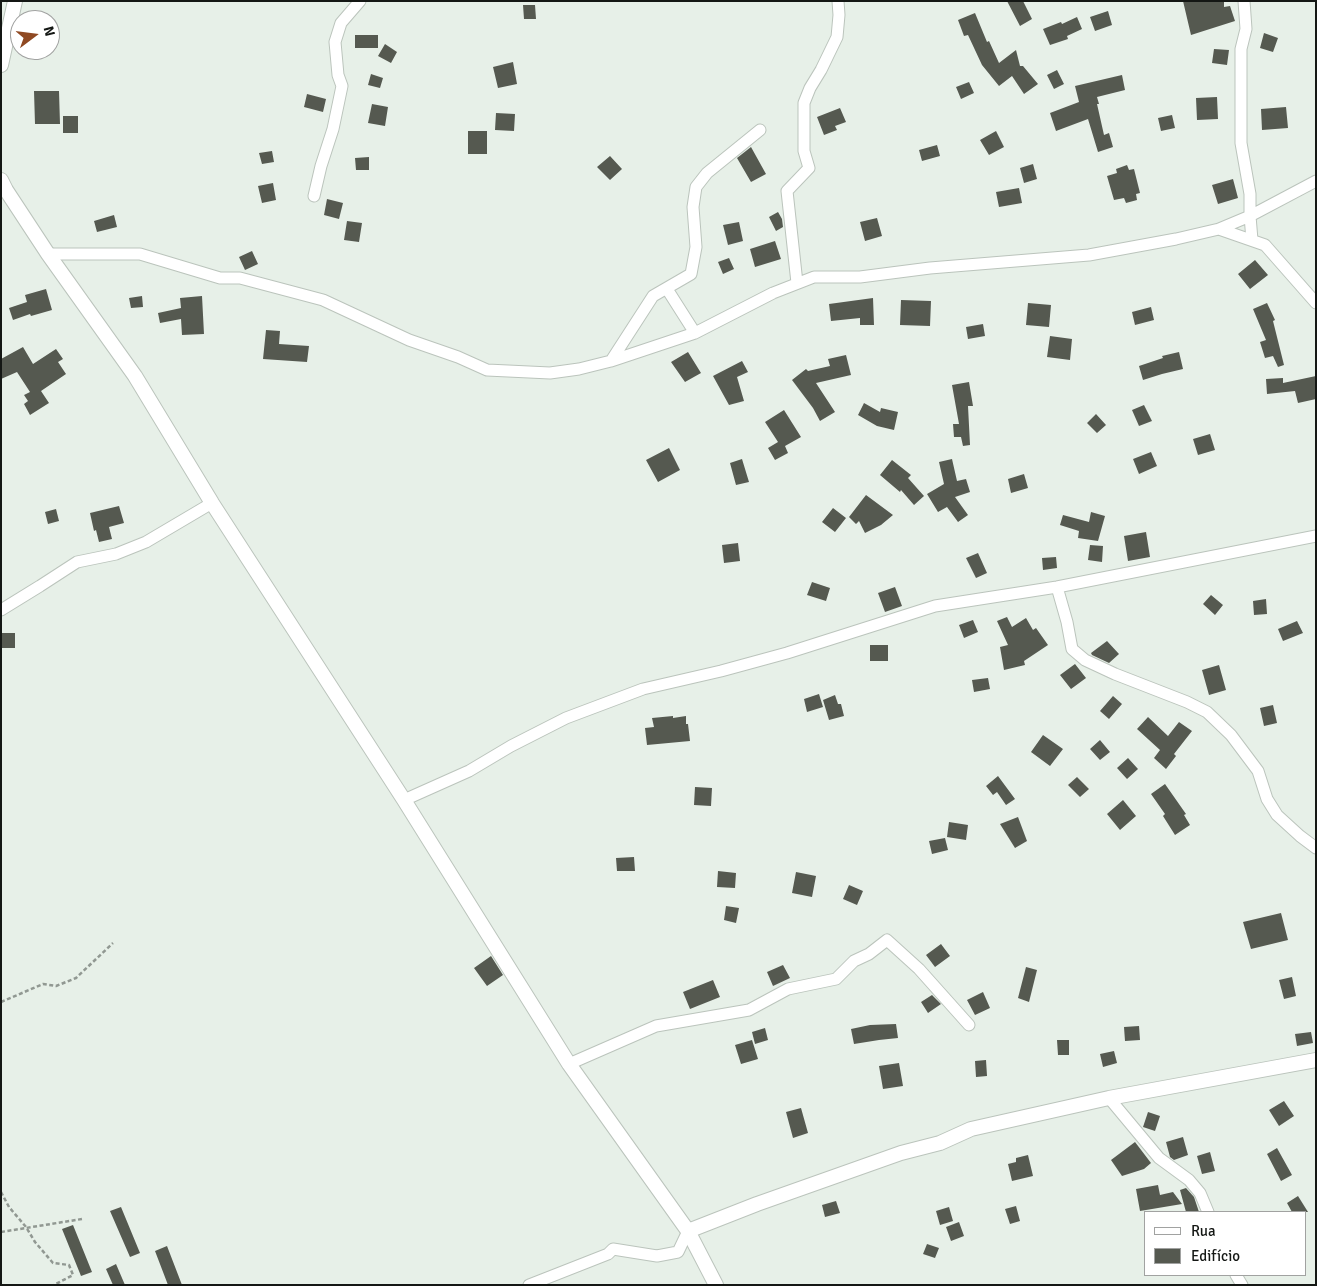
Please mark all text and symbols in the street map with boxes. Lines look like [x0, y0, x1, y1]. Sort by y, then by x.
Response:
north arrow [10, 10, 60, 60]
text: N [40, 24, 58, 38]
legend [1144, 1211, 1307, 1276]
text: Rua [1191, 1222, 1216, 1240]
text: Edifício [1191, 1247, 1240, 1265]

